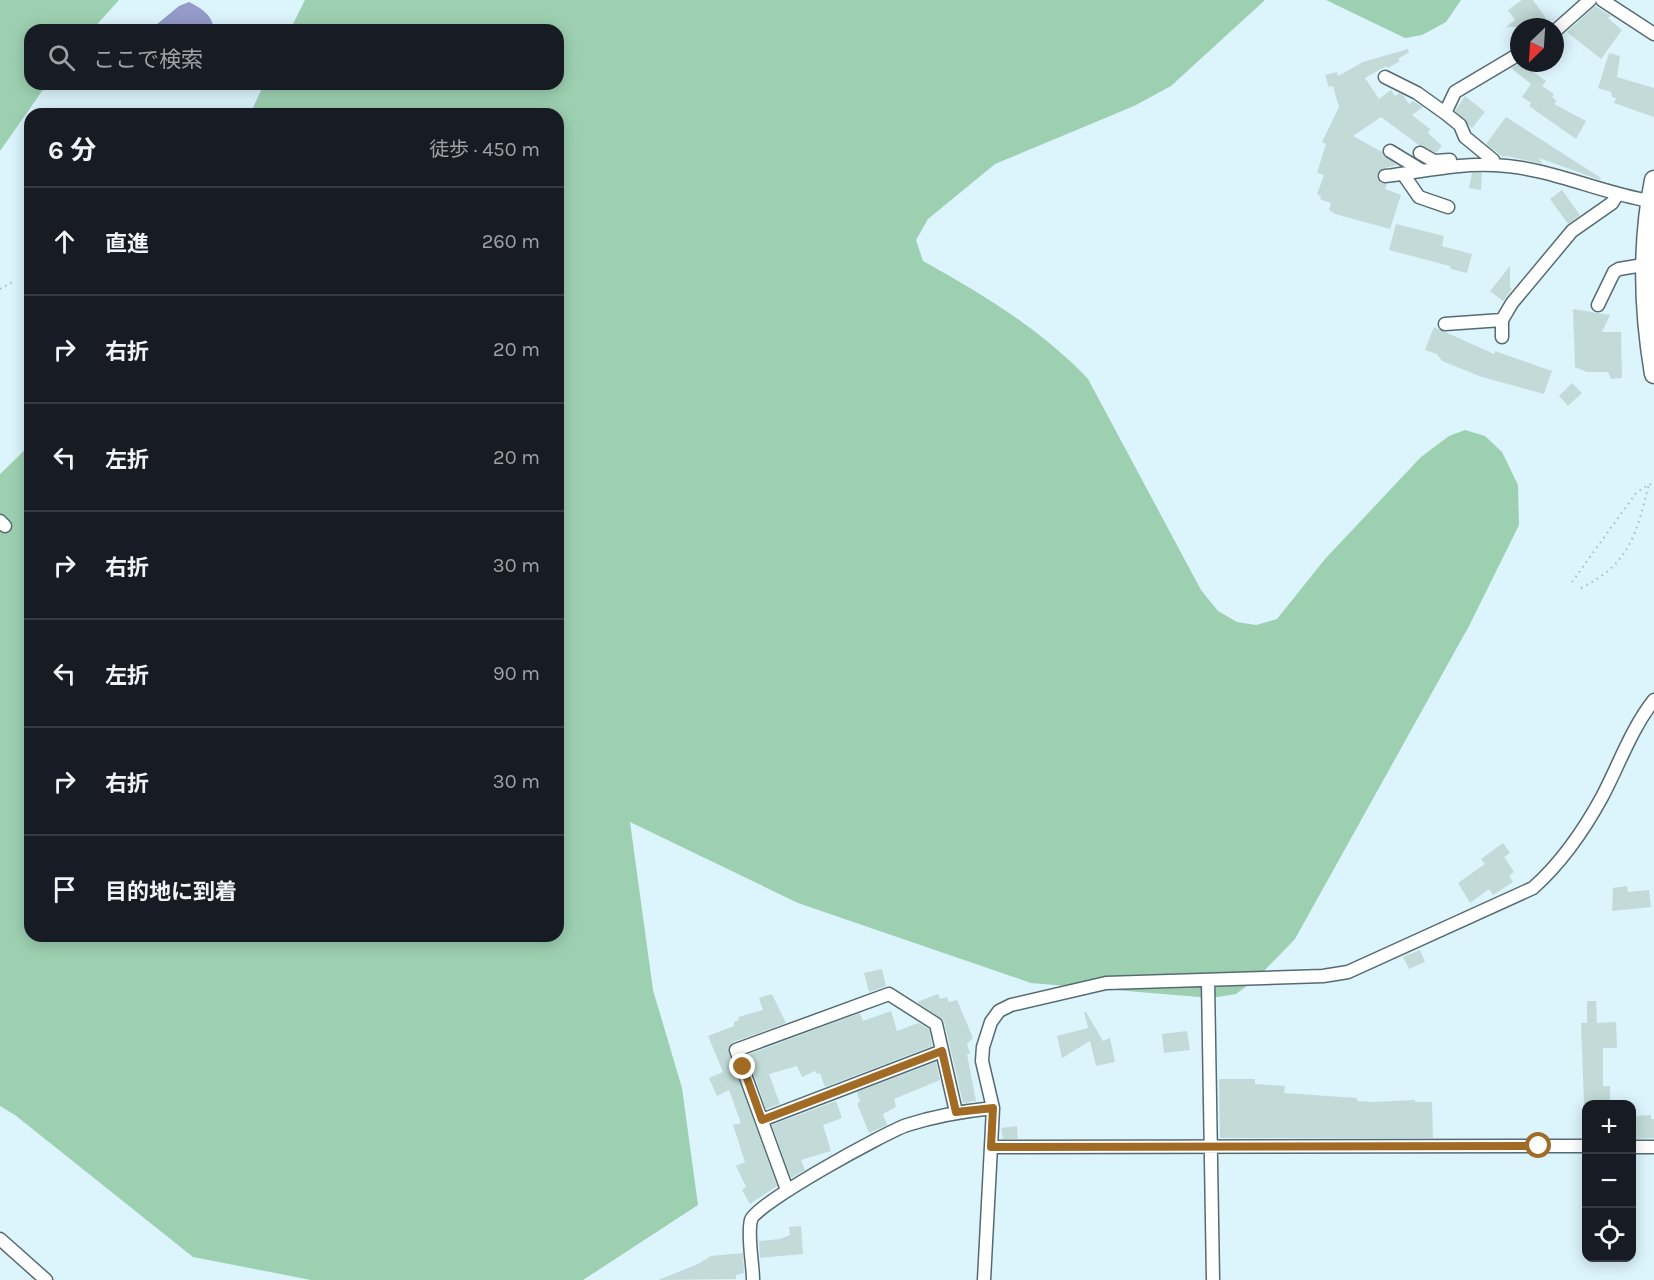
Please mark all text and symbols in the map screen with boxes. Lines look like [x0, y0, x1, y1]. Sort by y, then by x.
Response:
north arrow [1510, 18, 1564, 72]
search box [24, 24, 564, 90]
icon: search [45, 41, 78, 74]
text: ここで検索 [93, 47, 203, 73]
text: 6 分 [48, 135, 96, 166]
text: 徒歩 · 450 m [429, 138, 540, 161]
icon: ahead [48, 225, 81, 258]
text: 260 m [482, 230, 540, 253]
text: 直進 [105, 231, 149, 257]
icon: right [48, 333, 81, 366]
text: 20 m [493, 338, 540, 361]
text: 右折 [105, 339, 149, 365]
icon: left [48, 441, 81, 474]
text: 20 m [493, 446, 540, 469]
text: 左折 [105, 447, 149, 473]
icon: right [48, 549, 81, 582]
text: 30 m [493, 554, 540, 577]
text: 右折 [105, 555, 149, 581]
icon: left [48, 657, 81, 690]
text: 90 m [493, 662, 540, 685]
text: 左折 [105, 663, 149, 689]
icon: right [48, 765, 81, 798]
text: 30 m [493, 770, 540, 793]
text: 右折 [105, 771, 149, 797]
icon: arrive [48, 873, 81, 906]
text: 目的地に到着 [105, 879, 237, 905]
route end [729, 1053, 755, 1079]
map controls [1582, 1100, 1636, 1262]
button: + [1582, 1100, 1636, 1154]
route start [1525, 1132, 1551, 1158]
button: − [1582, 1154, 1636, 1208]
button: locate [1582, 1208, 1636, 1262]

